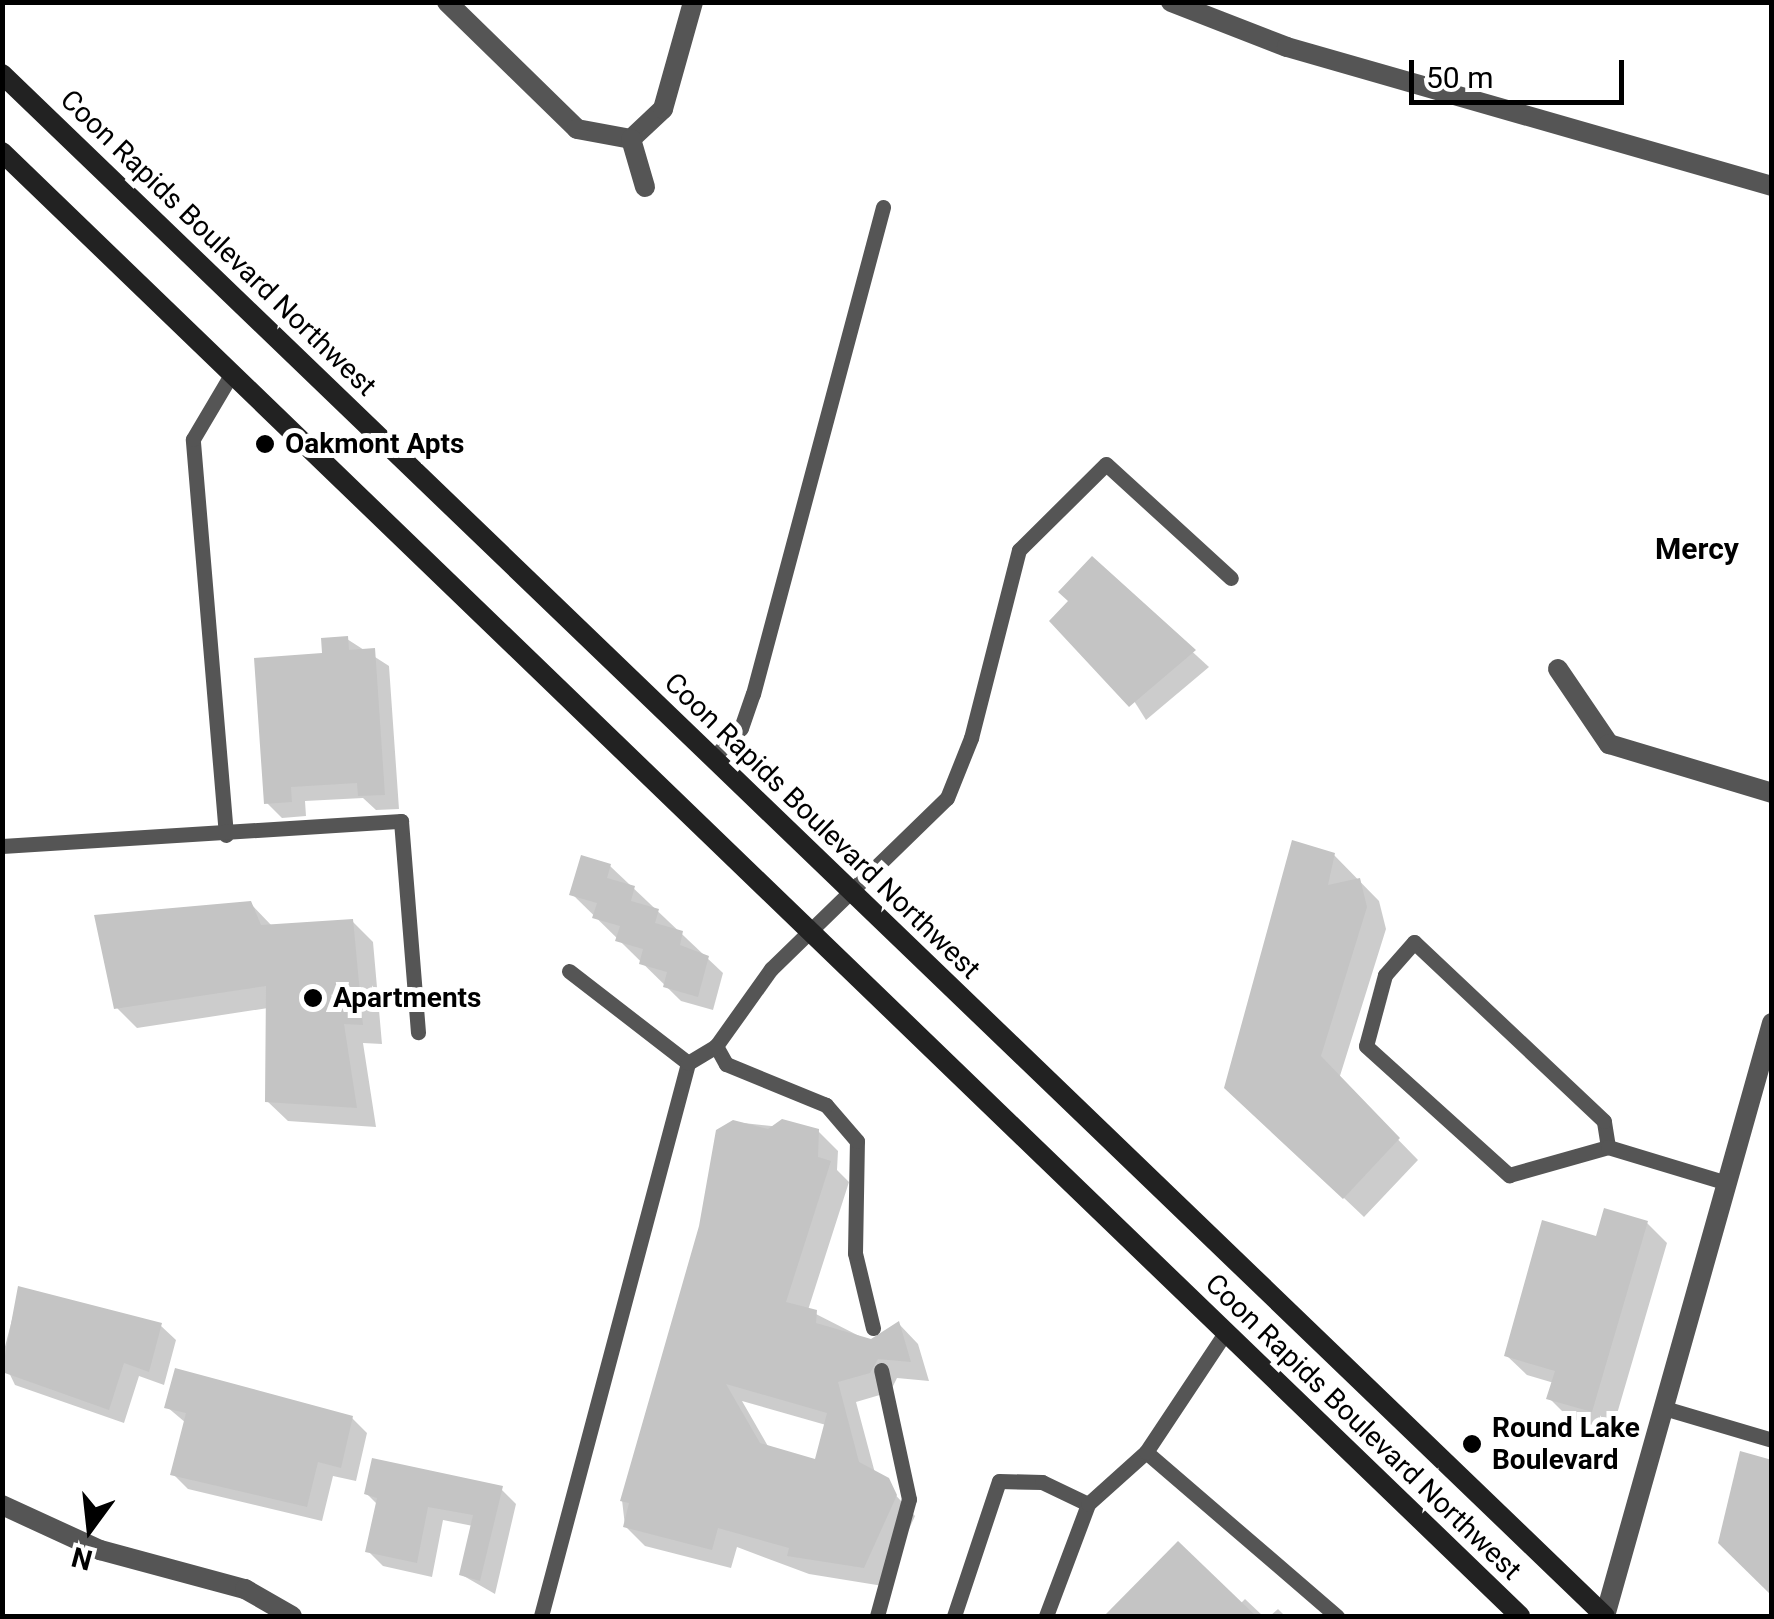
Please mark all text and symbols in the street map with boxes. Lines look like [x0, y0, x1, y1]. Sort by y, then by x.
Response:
scale bar [1414, 40, 1629, 102]
text: 50 m [1426, 60, 1493, 95]
street label: Coon Rapids Boulevard Northwest [53, 83, 383, 403]
place label: Oakmont Apts [285, 427, 464, 461]
marker: Oakmont Apts [254, 433, 276, 455]
district label: Mercy [1655, 531, 1739, 567]
street label: Coon Rapids Boulevard Northwest [657, 666, 987, 986]
place label: Apartments [333, 981, 481, 1015]
marker: Apartments [302, 987, 324, 1009]
street label: Coon Rapids Boulevard Northwest [1198, 1267, 1528, 1587]
place label: Round Lake Boulevard [1492, 1411, 1640, 1477]
marker: Round Lake Boulevard [1461, 1433, 1483, 1455]
north arrow [40, 1479, 140, 1579]
text: N [68, 1540, 96, 1577]

